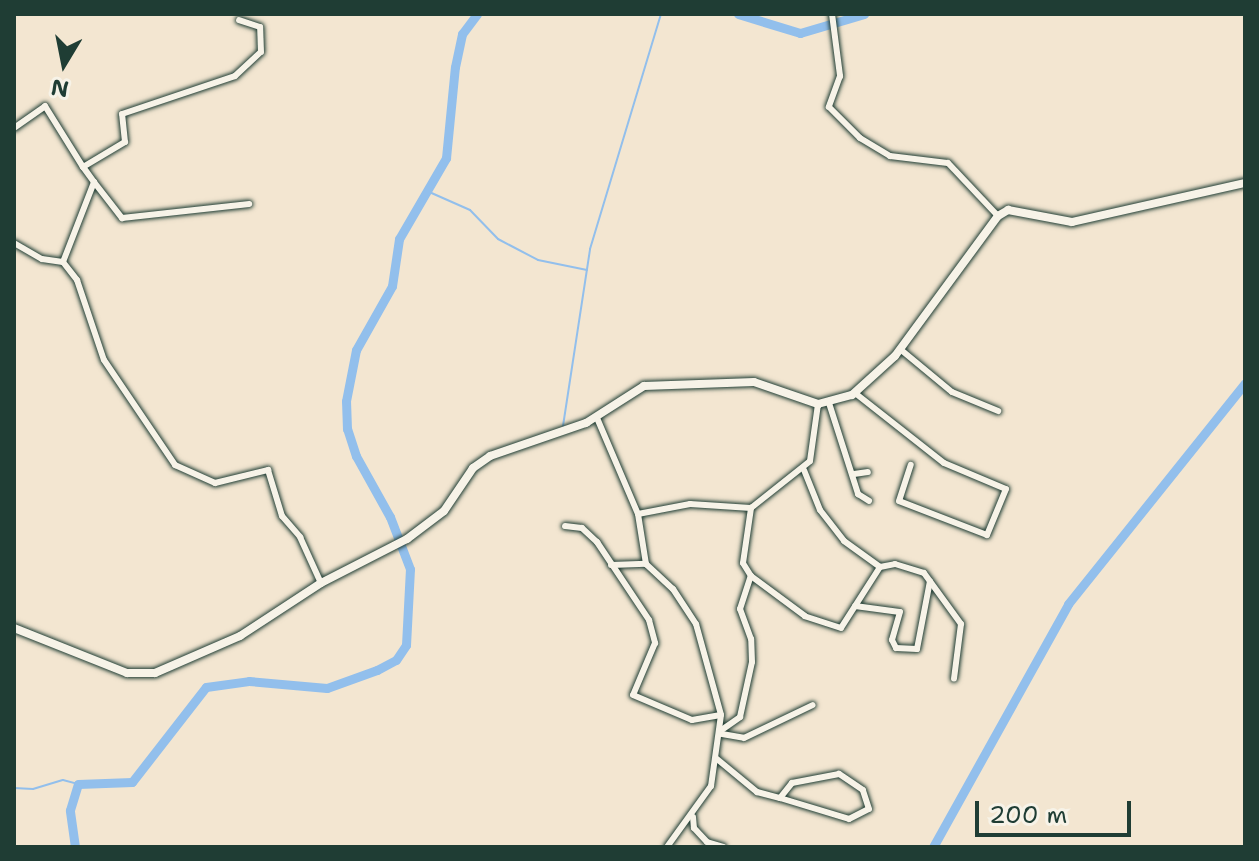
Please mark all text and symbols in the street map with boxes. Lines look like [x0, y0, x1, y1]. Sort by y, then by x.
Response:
north arrow [24, 24, 104, 104]
text: N [49, 72, 71, 104]
scale bar [979, 785, 1135, 835]
text: 200 m [989, 799, 1067, 831]

